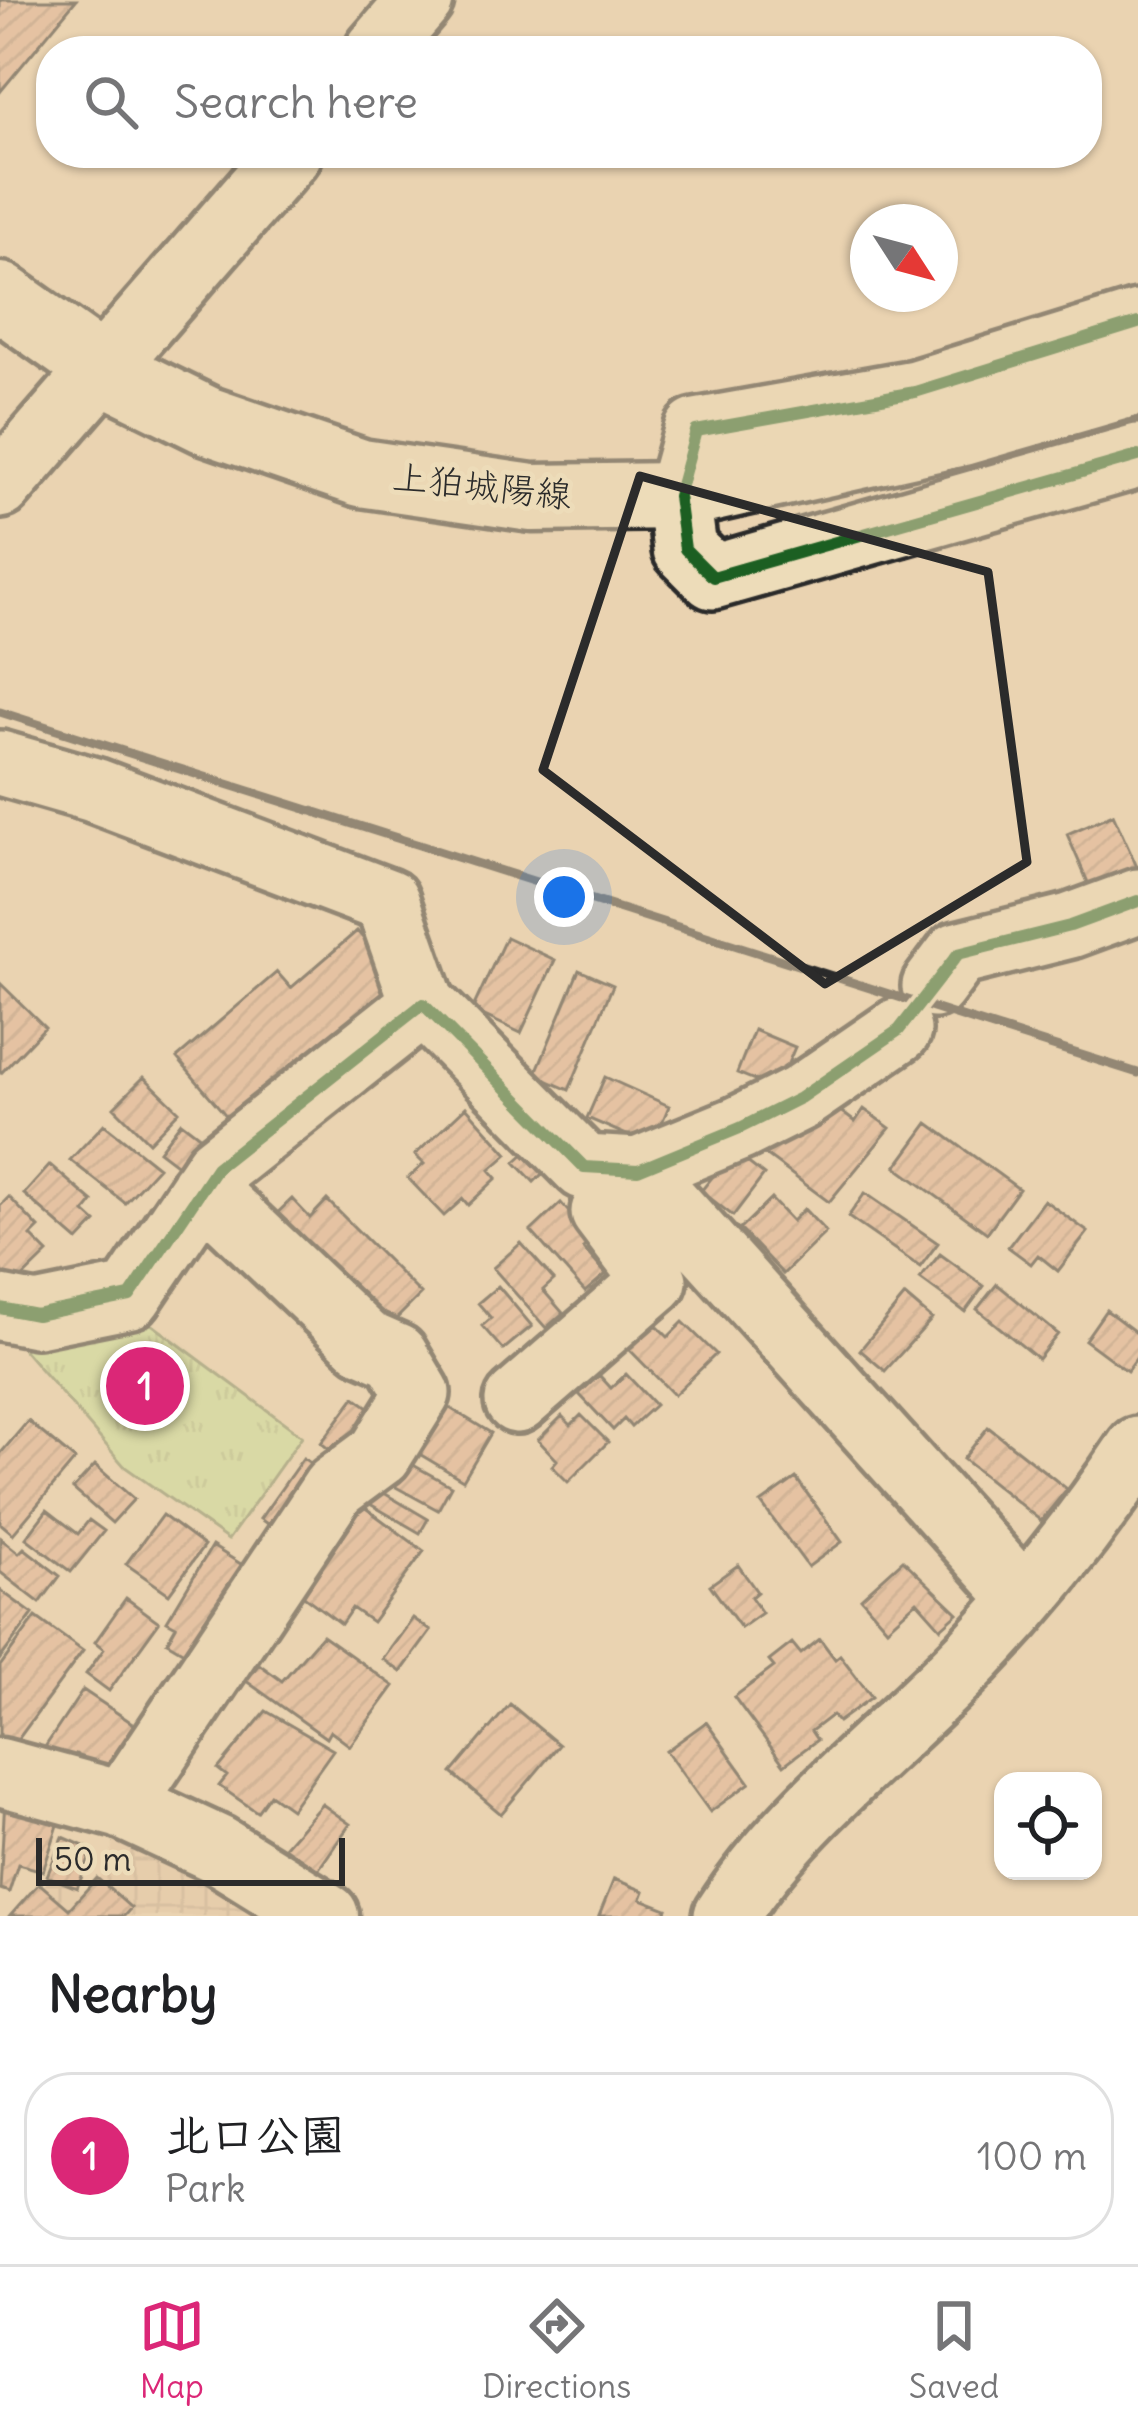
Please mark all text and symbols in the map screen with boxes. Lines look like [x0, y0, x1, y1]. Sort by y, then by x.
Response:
search box [36, 36, 1102, 168]
icon: search [78, 69, 144, 135]
text: Search here [174, 74, 418, 130]
north arrow [850, 204, 958, 312]
street label: 上狛城陽線 [390, 454, 574, 518]
your location [534, 867, 594, 927]
pin: 1 [106, 1341, 184, 1431]
map controls [994, 1772, 1102, 1880]
button: locate [994, 1772, 1102, 1880]
scale bar [36, 1832, 345, 1885]
text: 50 m [54, 1838, 131, 1880]
text: Nearby [48, 1962, 217, 2026]
text: 北口公園 [165, 2107, 345, 2163]
text: 1 [82, 2132, 98, 2181]
text: 100 m [977, 2132, 1087, 2181]
text: Park [165, 2164, 246, 2213]
tab: Map [139, 2293, 205, 2407]
tab: Directions [482, 2293, 631, 2407]
tab: Saved [909, 2293, 999, 2407]

